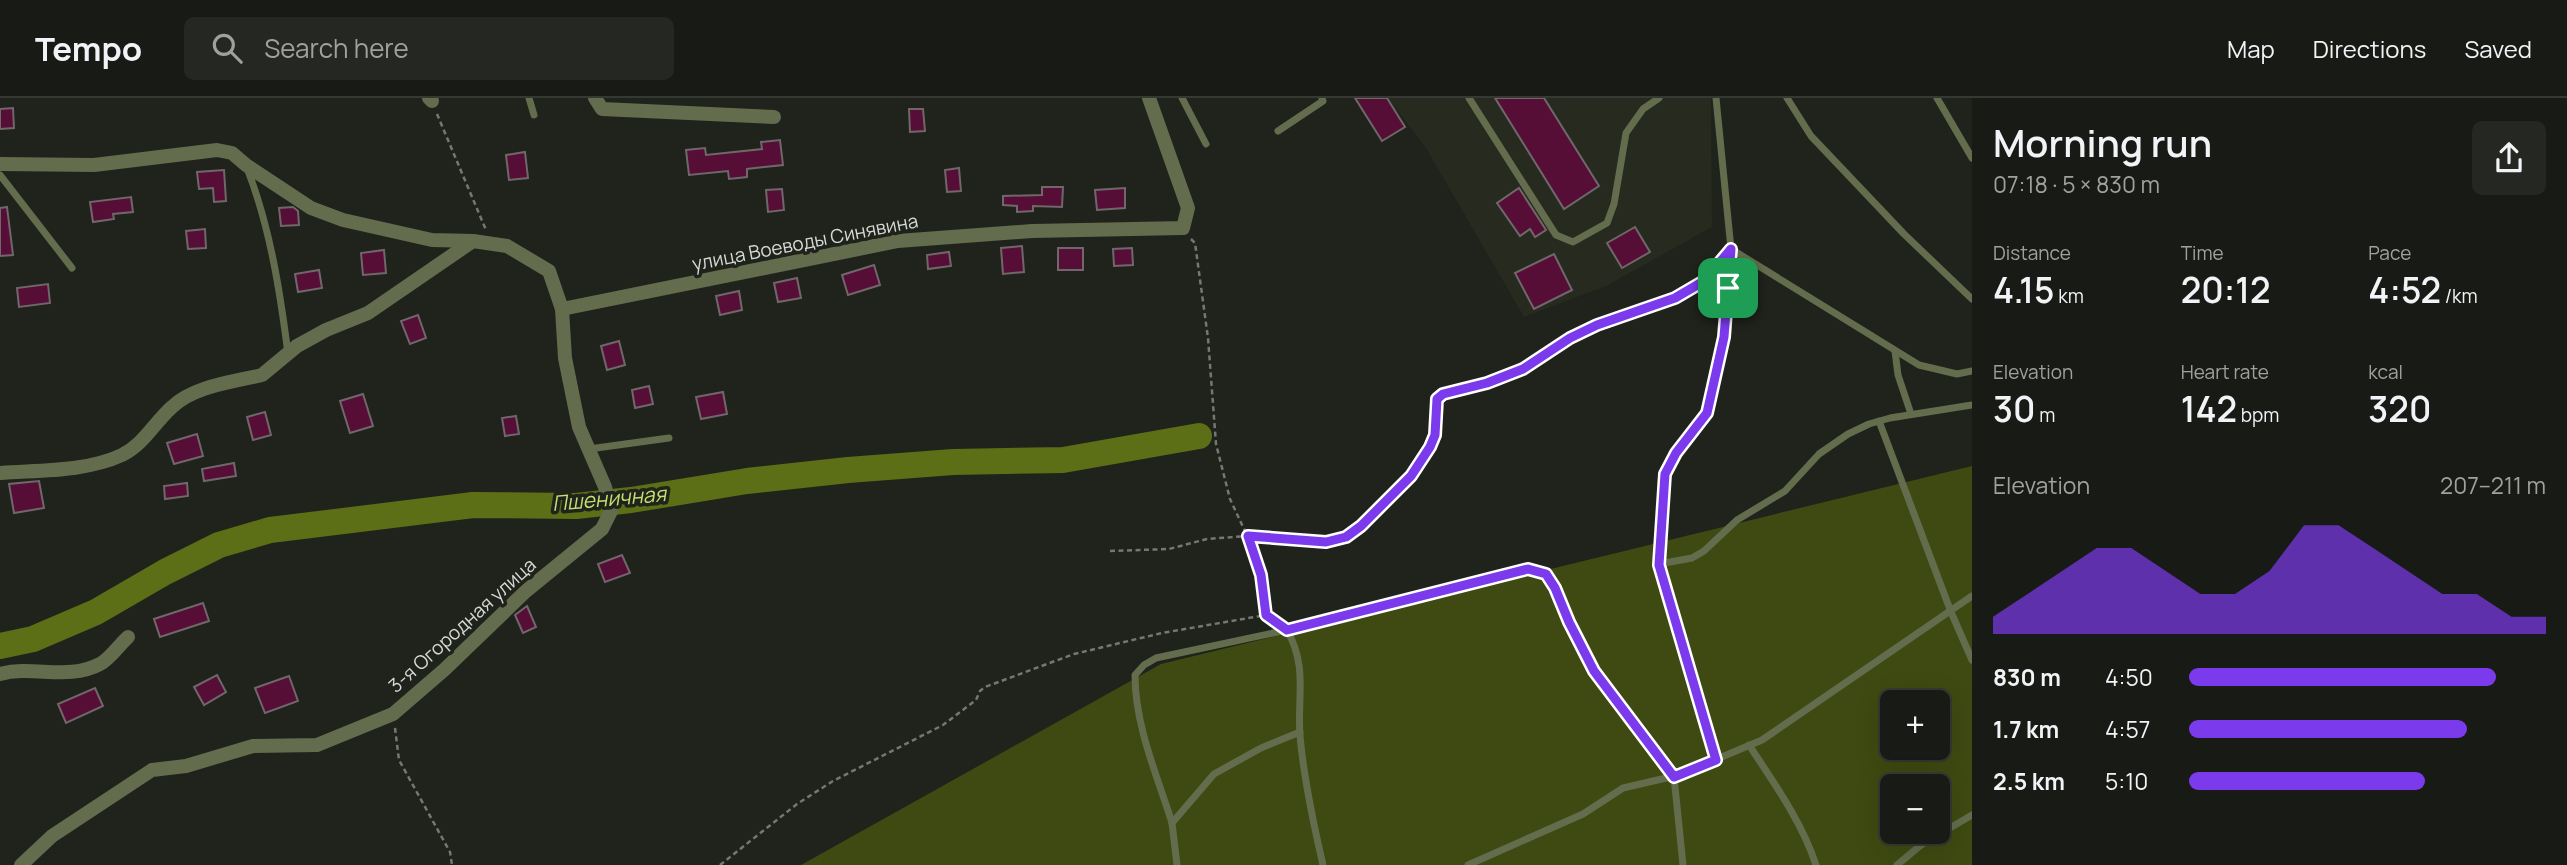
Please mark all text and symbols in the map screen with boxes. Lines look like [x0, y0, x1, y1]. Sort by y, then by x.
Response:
search box [184, 17, 674, 80]
text: Tempo [35, 26, 142, 71]
icon: search [208, 29, 246, 67]
text: Search here [264, 30, 409, 66]
text: Map [2227, 32, 2275, 65]
text: Directions [2313, 32, 2426, 65]
text: Saved [2464, 32, 2532, 65]
text: Morning run [1993, 116, 2212, 168]
button: share [2472, 121, 2546, 195]
text: 07:18 · 5 × 830 m [1993, 168, 2160, 200]
street label: улица Воеводы Синявина [690, 207, 920, 277]
text: Distance [1993, 240, 2071, 266]
text: Time [2181, 240, 2224, 266]
text: Pace [2368, 240, 2411, 266]
pin [1698, 258, 1758, 318]
text: 4.15 [1993, 266, 2054, 314]
text: 20:12 [2181, 266, 2270, 314]
text: 4:52 [2368, 266, 2441, 314]
icon: arrive [1709, 269, 1747, 307]
text: km [2054, 283, 2084, 309]
text: /km [2441, 283, 2478, 309]
text: Elevation [1993, 359, 2073, 385]
text: Heart rate [2181, 359, 2269, 385]
text: kcal [2368, 359, 2403, 385]
text: 30 [1993, 385, 2036, 433]
text: 142 [2181, 385, 2237, 433]
text: 320 [2368, 385, 2431, 433]
text: m [2036, 402, 2055, 428]
text: bpm [2237, 402, 2279, 428]
text: Elevation [1993, 469, 2090, 501]
text: 207–211 m [2440, 469, 2546, 501]
water label: Пшеничная [551, 479, 668, 517]
street label: 3-я Огородная улица [383, 552, 541, 698]
text: 830 m [1993, 661, 2061, 693]
text: 4:50 [2105, 661, 2153, 693]
map controls [1880, 690, 1950, 844]
button: + [1880, 690, 1950, 760]
text: 1.7 km [1993, 713, 2059, 745]
text: 4:57 [2105, 713, 2150, 745]
text: 2.5 km [1993, 765, 2065, 797]
text: 5:10 [2105, 765, 2148, 797]
button: − [1880, 774, 1950, 844]

